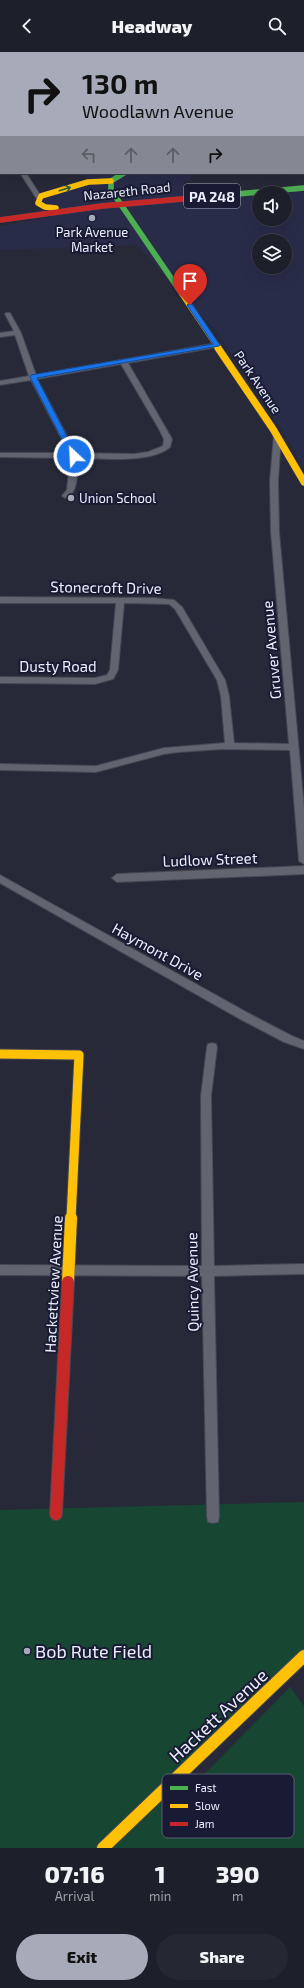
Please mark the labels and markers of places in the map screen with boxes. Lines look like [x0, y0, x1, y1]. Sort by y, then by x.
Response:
marker: Park Avenue Market [87, 213, 97, 223]
place label: Park Avenue Market [56, 224, 128, 255]
pin [173, 264, 207, 305]
place label: Union School [79, 490, 156, 506]
marker: Union School [66, 493, 76, 503]
place label: Bob Rute Field [35, 1640, 152, 1662]
marker: Bob Rute Field [22, 1646, 32, 1656]

